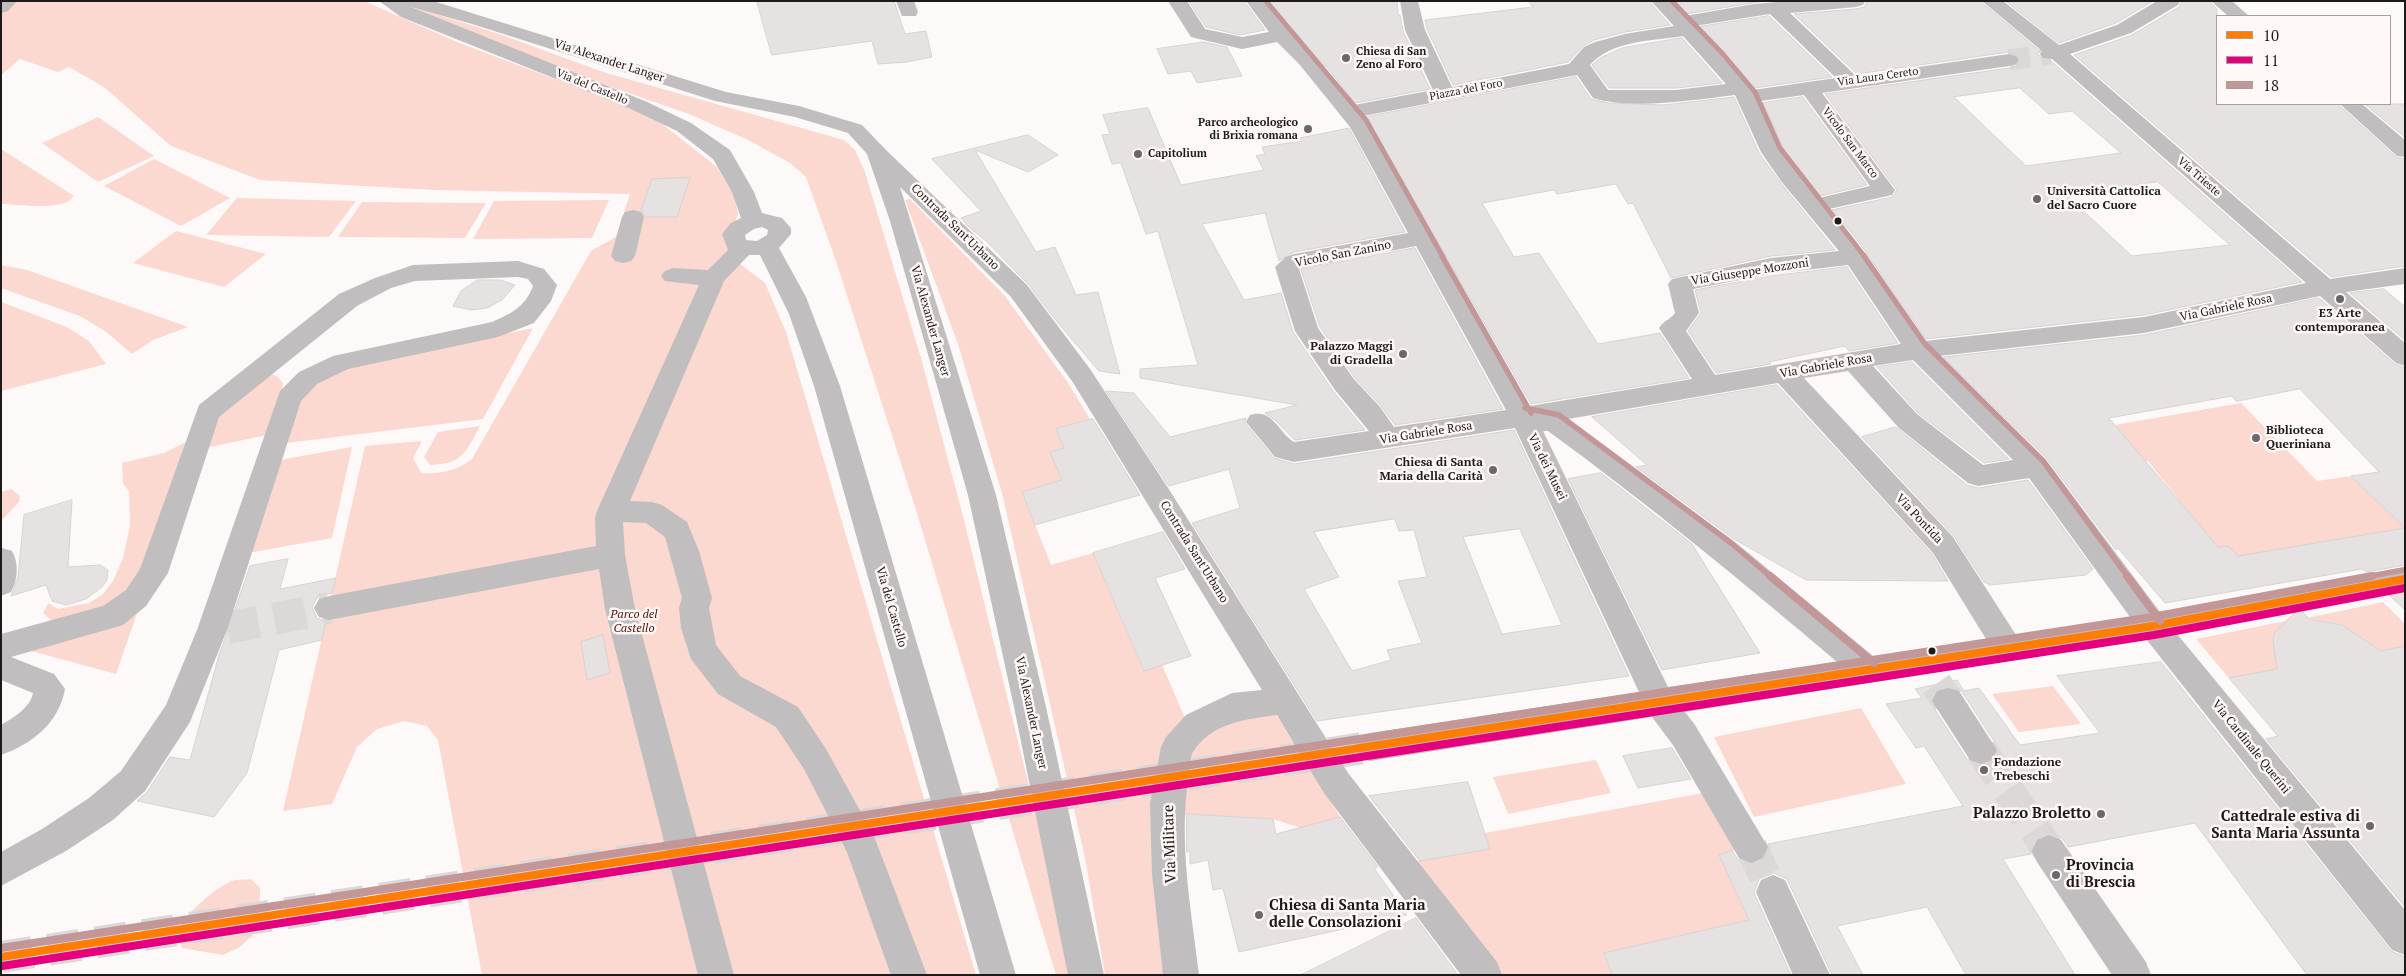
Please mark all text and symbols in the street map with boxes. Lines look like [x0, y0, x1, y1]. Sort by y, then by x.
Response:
legend [2216, 15, 2391, 105]
text: 10 [2263, 25, 2279, 45]
street label: Via Alexander Langer [552, 36, 666, 86]
place label: Chiesa di San Zeno al Foro [1356, 45, 1426, 71]
text: 11 [2263, 50, 2279, 70]
marker: Chiesa di San Zeno al Foro [1340, 52, 1352, 64]
street label: Via Laura Cereto [1837, 65, 1919, 89]
street label: Via del Castello [554, 67, 630, 107]
text: 18 [2263, 75, 2279, 95]
street label: Piazza del Foro [1428, 76, 1504, 104]
street label: Vicolo San Marco [1819, 105, 1881, 181]
place label: Parco archeologico di Brixia romana [1198, 116, 1298, 142]
marker: Parco archeologico di Brixia romana [1302, 123, 1314, 135]
place label: Capitolium [1148, 147, 1207, 161]
marker: Capitolium [1132, 148, 1144, 160]
street label: Via Trieste [2175, 155, 2223, 199]
street label: Contrada Sant'Urbano [908, 181, 1002, 273]
place label: Università Cattolica del Sacro Cuore [2047, 185, 2161, 213]
marker: Università Cattolica del Sacro Cuore [2031, 193, 2043, 205]
unlabelled marker [1833, 216, 1843, 226]
street label: Vicolo San Zanino [1294, 238, 1392, 270]
street label: Via Giuseppe Mozzoni [1690, 256, 1810, 288]
street label: Via Alexander Langer [907, 264, 953, 378]
street label: Via Gabriele Rosa [2179, 291, 2273, 325]
marker: E3 Arte contemporanea [2334, 293, 2346, 305]
place label: E3 Arte contemporanea [2295, 307, 2385, 335]
place label: Palazzo Maggi di Gradella [1310, 340, 1393, 368]
marker: Palazzo Maggi di Gradella [1397, 348, 1409, 360]
street label: Via Gabriele Rosa [1779, 351, 1873, 381]
street label: Via Gabriele Rosa [1379, 419, 1473, 447]
place label: Biblioteca Queriniana [2266, 424, 2331, 452]
street label: Via dei Musei [1525, 431, 1569, 503]
marker: Biblioteca Queriniana [2250, 432, 2262, 444]
place label: Chiesa di Santa Maria della Carità [1379, 456, 1483, 484]
marker: Chiesa di Santa Maria della Carità [1487, 464, 1499, 476]
street label: Via Pontida [1893, 491, 1945, 547]
street label: Contrada Sant'Urbano [1157, 498, 1231, 606]
street label: Via del Castello [873, 565, 909, 649]
park label: Parco del Castello [610, 608, 658, 636]
unlabelled marker [1927, 646, 1937, 656]
street label: Via Alexander Langer [1012, 655, 1050, 771]
street label: Via Cardinale Querini [2209, 697, 2293, 797]
place label: Fondazione Trebeschi [1994, 756, 2061, 784]
marker: Fondazione Trebeschi [1978, 764, 1990, 776]
street label: Via Militare [1160, 804, 1180, 884]
place label: Palazzo Broletto [1973, 805, 2091, 823]
marker: Palazzo Broletto [2095, 808, 2107, 820]
place label: Cattedrale estiva di Santa Maria Assunta [2211, 808, 2360, 843]
marker: Cattedrale estiva di Santa Maria Assunta [2364, 820, 2376, 832]
place label: Provincia di Brescia [2066, 857, 2136, 892]
marker: Provincia di Brescia [2050, 869, 2062, 881]
place label: Chiesa di Santa Maria delle Consolazioni [1269, 897, 1425, 932]
marker: Chiesa di Santa Maria delle Consolazioni [1253, 909, 1265, 921]

